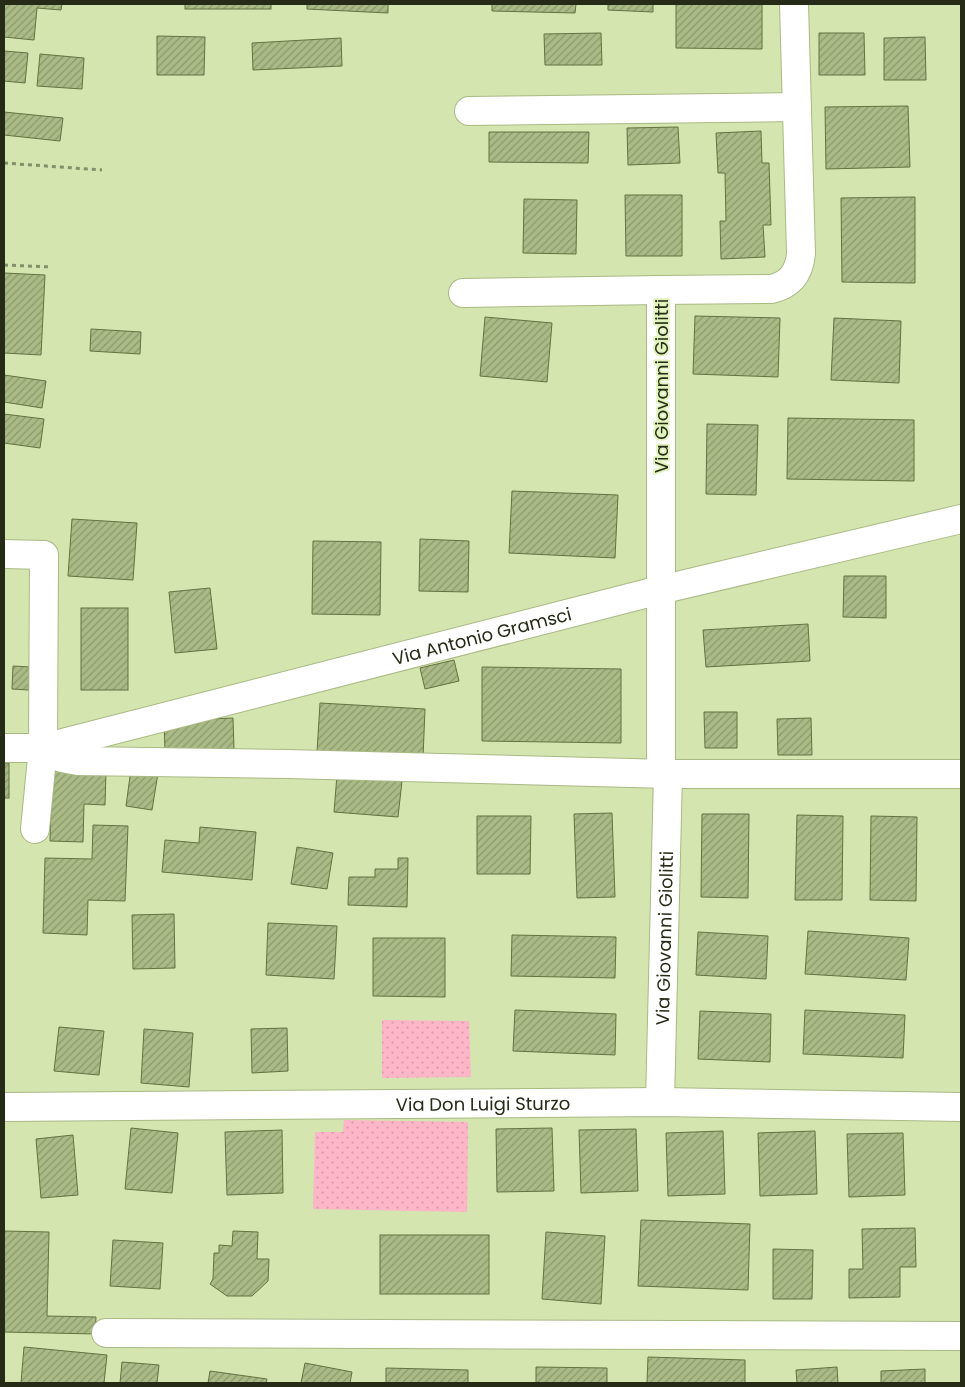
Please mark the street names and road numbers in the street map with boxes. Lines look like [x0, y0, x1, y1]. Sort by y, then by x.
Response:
street label: Via Giovanni Giolitti [649, 299, 674, 473]
street label: Via Antonio Gramsci [390, 601, 574, 671]
street label: Via Giovanni Giolitti [649, 850, 679, 1026]
street label: Via Don Luigi Sturzo [396, 1090, 570, 1117]

